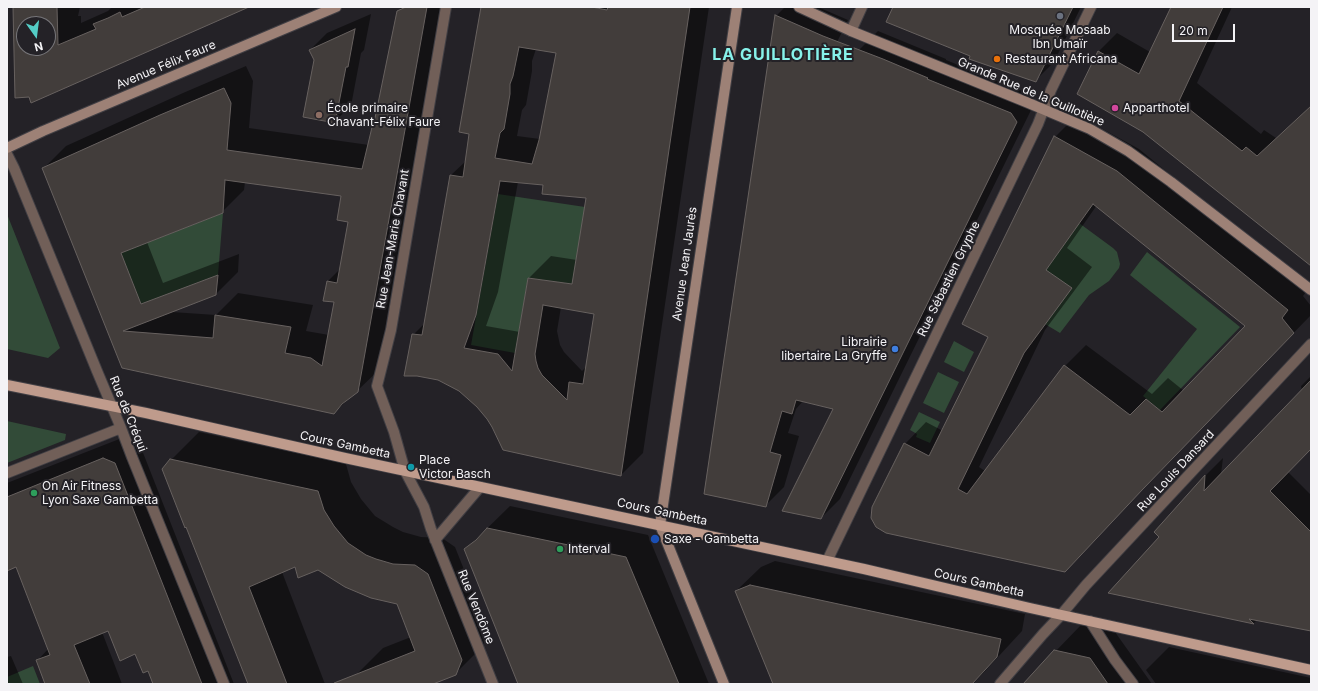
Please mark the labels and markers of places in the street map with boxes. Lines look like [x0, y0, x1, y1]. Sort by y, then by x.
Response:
marker: Mosquée Mosaab Ibn Umaïr [1055, 11, 1065, 21]
place label: Mosquée Mosaab Ibn Umaïr [1009, 23, 1111, 51]
place label: Restaurant Africana [1005, 52, 1117, 66]
marker: Restaurant Africana [992, 54, 1002, 64]
place label: École primaire Chavant-Félix Faure [327, 101, 440, 129]
place label: Apparthotel [1123, 101, 1189, 115]
marker: Apparthotel [1110, 103, 1120, 113]
marker: École primaire Chavant-Félix Faure [314, 110, 324, 120]
place label: Librairie libertaire La Gryffe [781, 335, 887, 363]
marker: Librairie libertaire La Gryffe [890, 344, 900, 354]
place label: Place Victor Basch [419, 453, 491, 481]
marker: Place Victor Basch [406, 462, 416, 472]
place label: On Air Fitness Lyon Saxe Gambetta [42, 479, 158, 507]
marker: On Air Fitness Lyon Saxe Gambetta [29, 488, 39, 498]
place label: Saxe - Gambetta [664, 532, 759, 546]
marker: Saxe - Gambetta [649, 533, 661, 545]
place label: Interval [568, 542, 610, 556]
marker: Interval [555, 544, 565, 554]

